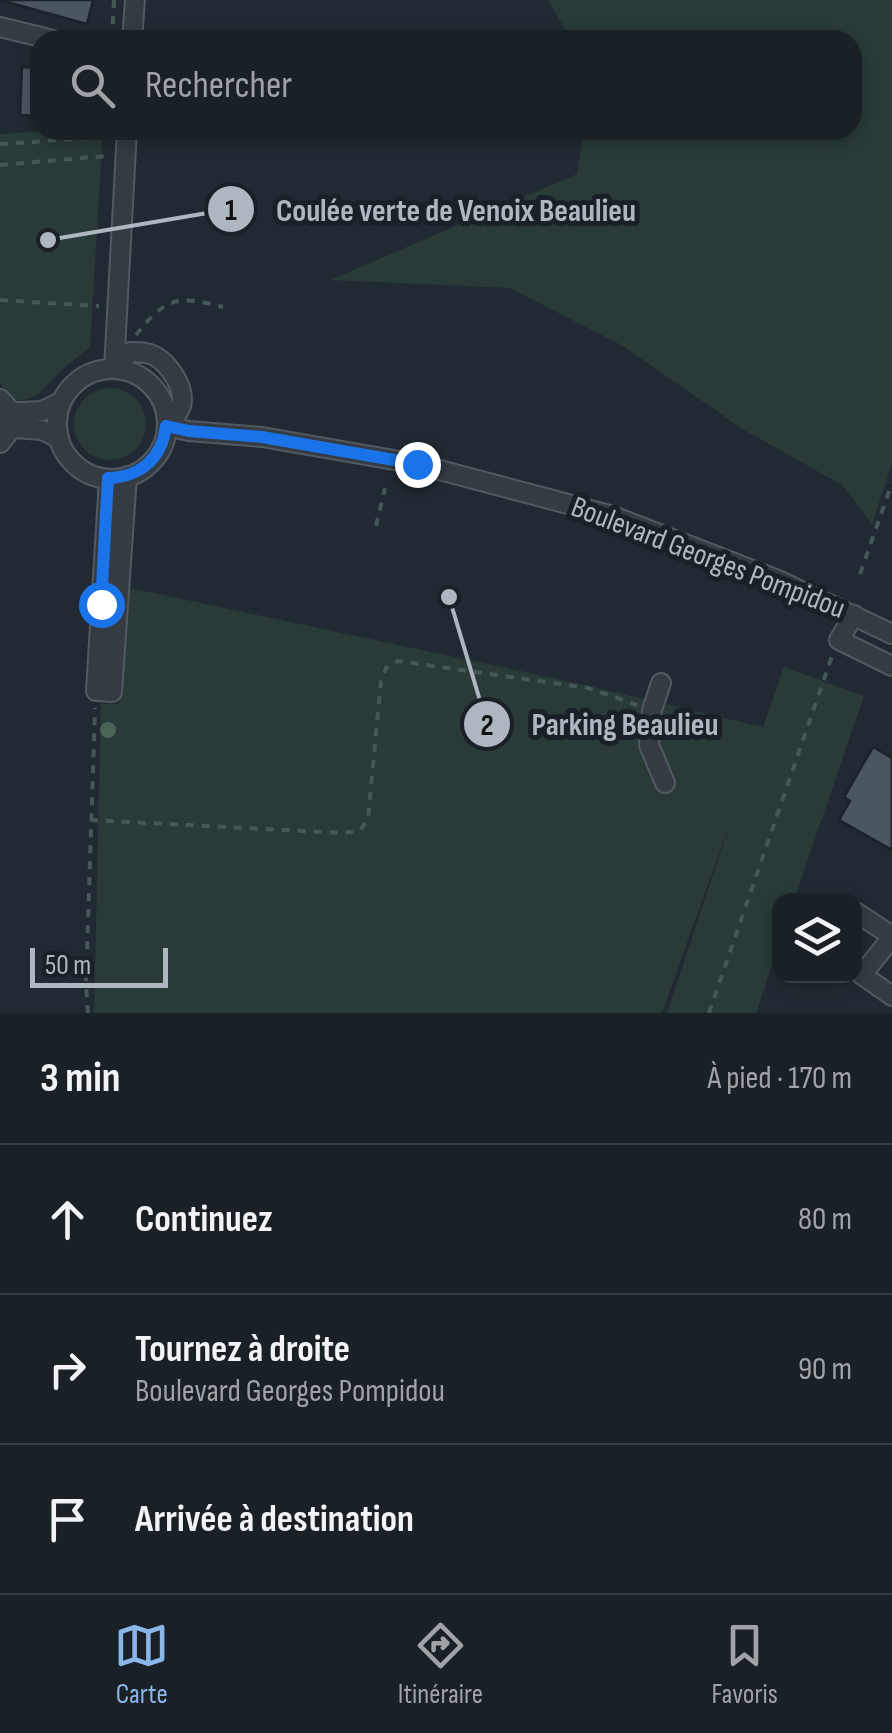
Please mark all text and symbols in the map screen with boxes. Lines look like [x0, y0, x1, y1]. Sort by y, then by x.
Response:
search box [30, 30, 862, 140]
icon: search [65, 58, 120, 113]
text: Rechercher [145, 63, 292, 108]
callout: Coulée verte de Venoix Beaulieu [206, 178, 656, 240]
text: Coulée verte de Venoix Beaulieu [276, 192, 636, 231]
text: 1 [225, 193, 237, 229]
route end [395, 442, 441, 488]
street label: Boulevard Georges Pompidou [566, 489, 850, 627]
route start [79, 582, 125, 628]
callout: Parking Beaulieu [462, 693, 738, 755]
text: Parking Beaulieu [532, 706, 718, 745]
text: 2 [480, 708, 494, 744]
map controls [772, 893, 862, 983]
button: layers [772, 893, 862, 983]
scale bar [30, 943, 168, 988]
text: 50 m [45, 949, 91, 982]
text: 3 min [40, 1053, 120, 1104]
text: À pied · 170 m [708, 1059, 852, 1098]
icon: ahead [40, 1192, 95, 1247]
text: Continuez [135, 1197, 273, 1242]
text: 80 m [798, 1200, 852, 1239]
text: Tournez à droite [135, 1327, 350, 1372]
icon: right [40, 1342, 95, 1397]
text: 90 m [798, 1350, 852, 1389]
text: Boulevard Georges Pompidou [135, 1372, 445, 1411]
icon: arrive [40, 1492, 95, 1547]
text: Arrivée à destination [135, 1497, 414, 1542]
tab: Carte [114, 1618, 169, 1711]
tab: Itinéraire [398, 1618, 483, 1711]
tab: Favoris [711, 1618, 778, 1711]

